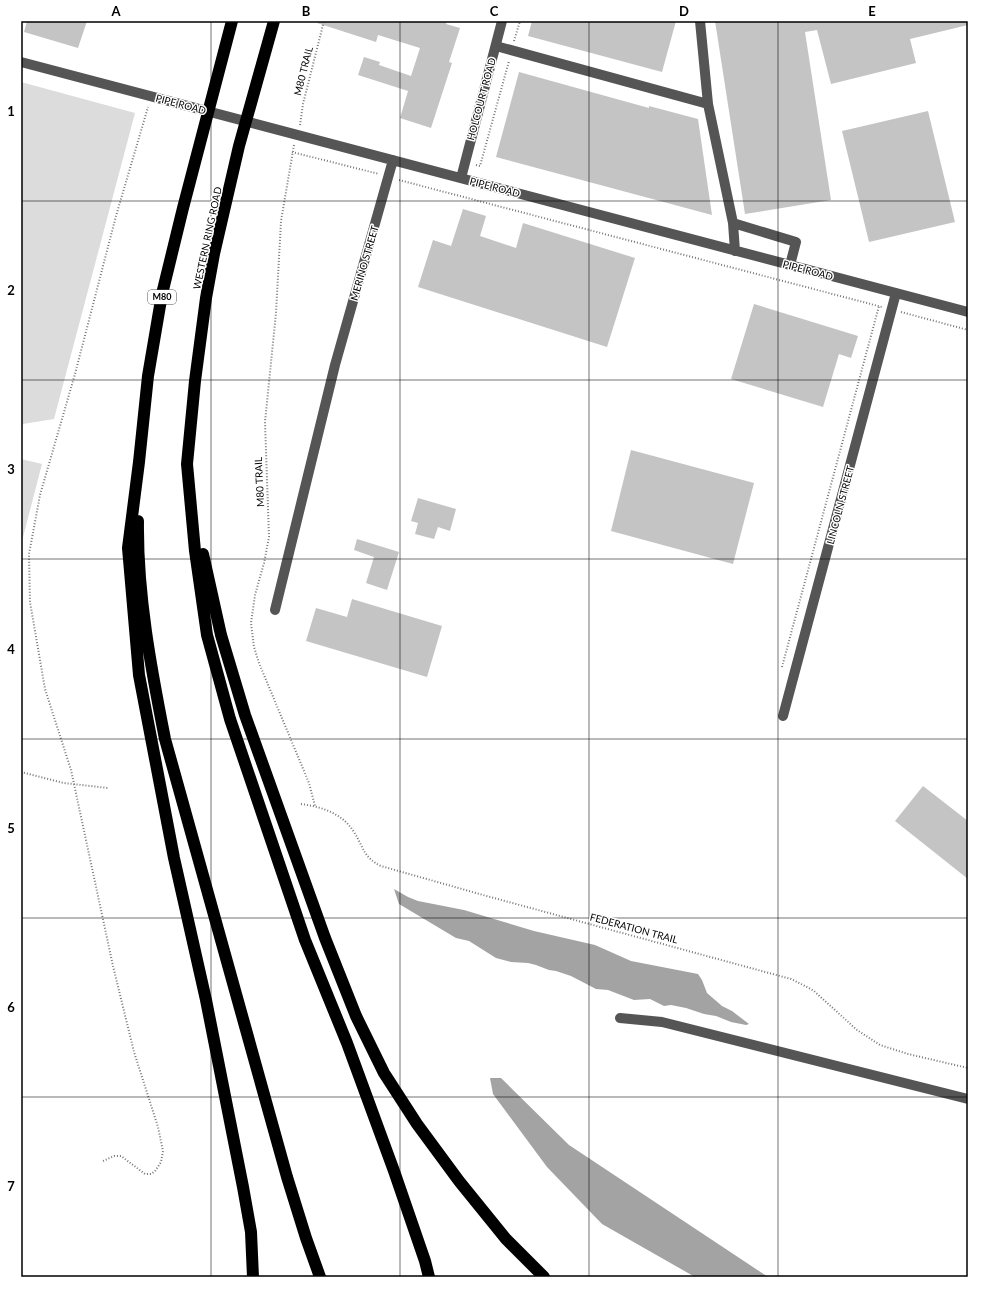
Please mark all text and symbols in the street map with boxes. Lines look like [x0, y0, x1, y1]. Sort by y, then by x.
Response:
text: A [110, 3, 121, 19]
text: B [302, 3, 311, 19]
text: C [490, 3, 499, 19]
text: D [679, 3, 689, 19]
text: E [868, 3, 876, 19]
street label: M80 TRAIL [291, 45, 315, 97]
street label: HOLCOURT ROAD [464, 56, 498, 142]
street label: PIPE ROAD [155, 92, 208, 117]
text: 1 [7, 103, 15, 119]
street label: PIPE ROAD [469, 175, 522, 200]
street label: WESTERN RING ROAD [190, 185, 224, 290]
street label: MERINO STREET [348, 224, 380, 302]
street label: PIPE ROAD [782, 258, 835, 283]
text: 2 [7, 282, 15, 298]
road number: M80 [148, 290, 176, 304]
street label: M80 TRAIL [252, 457, 266, 507]
text: 3 [7, 461, 15, 477]
street label: LINCOLN STREET [824, 464, 856, 545]
text: 4 [7, 641, 15, 657]
text: 5 [7, 820, 15, 836]
street label: FEDERATION TRAIL [589, 910, 679, 946]
text: 6 [7, 999, 15, 1015]
text: 7 [7, 1178, 15, 1194]

